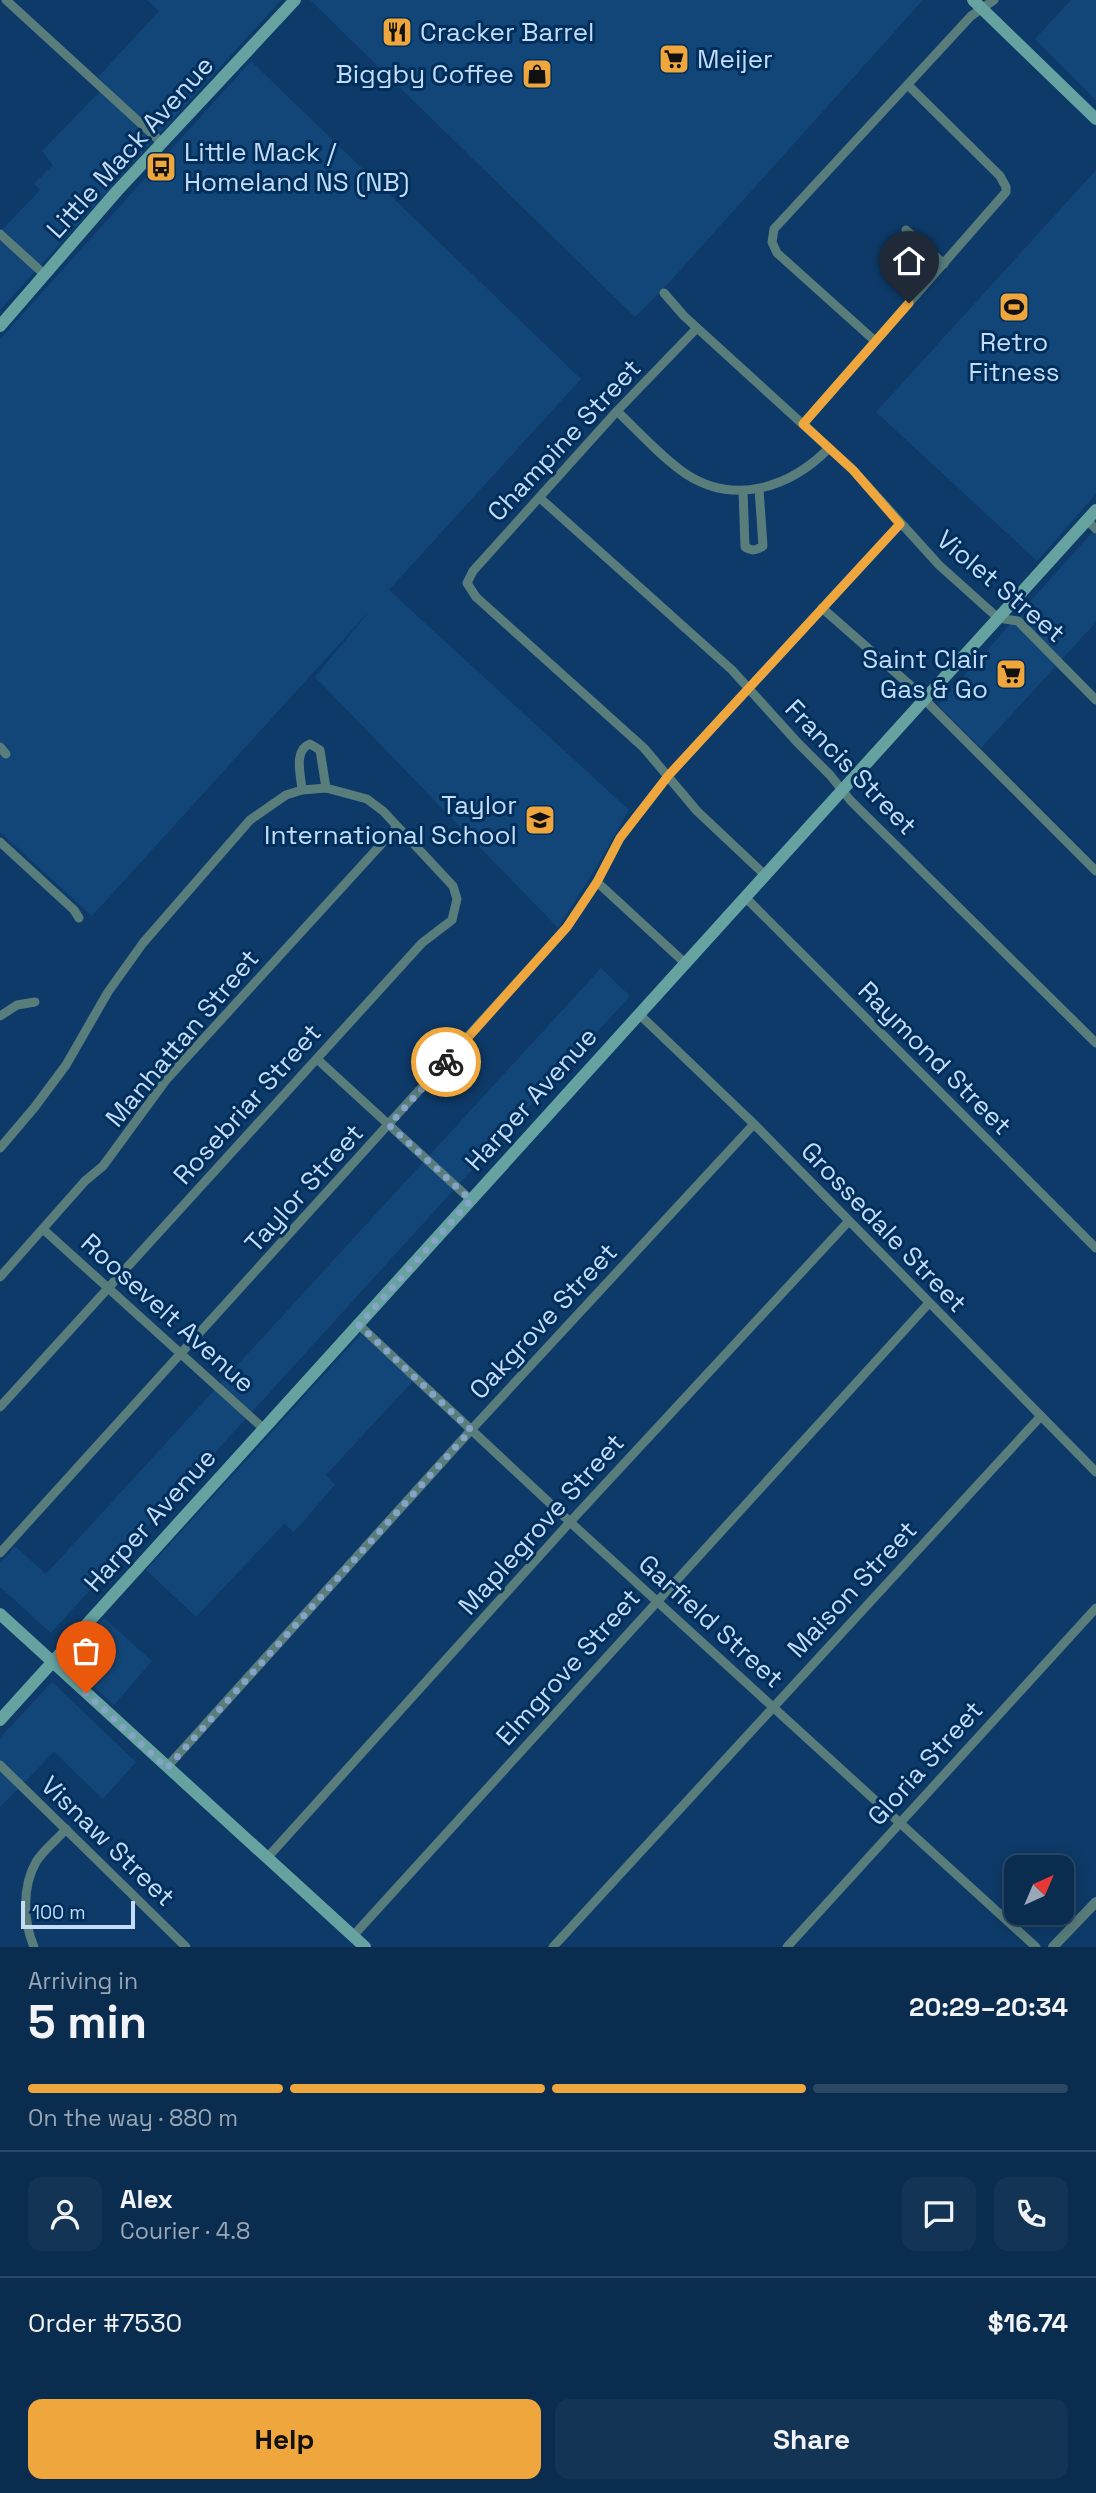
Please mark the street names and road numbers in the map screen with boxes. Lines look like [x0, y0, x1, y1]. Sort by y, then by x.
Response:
street label: Little Mack Avenue [39, 49, 221, 245]
street label: Champine Street [480, 351, 648, 529]
street label: Violet Street [930, 522, 1072, 650]
street label: Francis Street [778, 692, 924, 842]
street label: Manhattan Street [98, 942, 266, 1134]
street label: Raymond Street [851, 974, 1019, 1142]
street label: Rosebriar Street [166, 1016, 328, 1192]
street label: Harper Avenue [458, 1020, 604, 1178]
street label: Taylor Street [237, 1116, 371, 1260]
street label: Grossedale Street [794, 1134, 974, 1320]
street label: Roosevelt Avenue [74, 1226, 262, 1400]
street label: Oakgrove Street [462, 1235, 624, 1407]
street label: Maplegrove Street [451, 1426, 631, 1622]
street label: Harper Avenue [77, 1441, 223, 1599]
street label: Maison Street [780, 1513, 924, 1665]
street label: Garfield Street [631, 1547, 791, 1695]
street label: Elmgrove Street [488, 1581, 648, 1753]
street label: Gloria Street [860, 1693, 990, 1833]
street label: Visnaw Street [34, 1768, 182, 1914]

